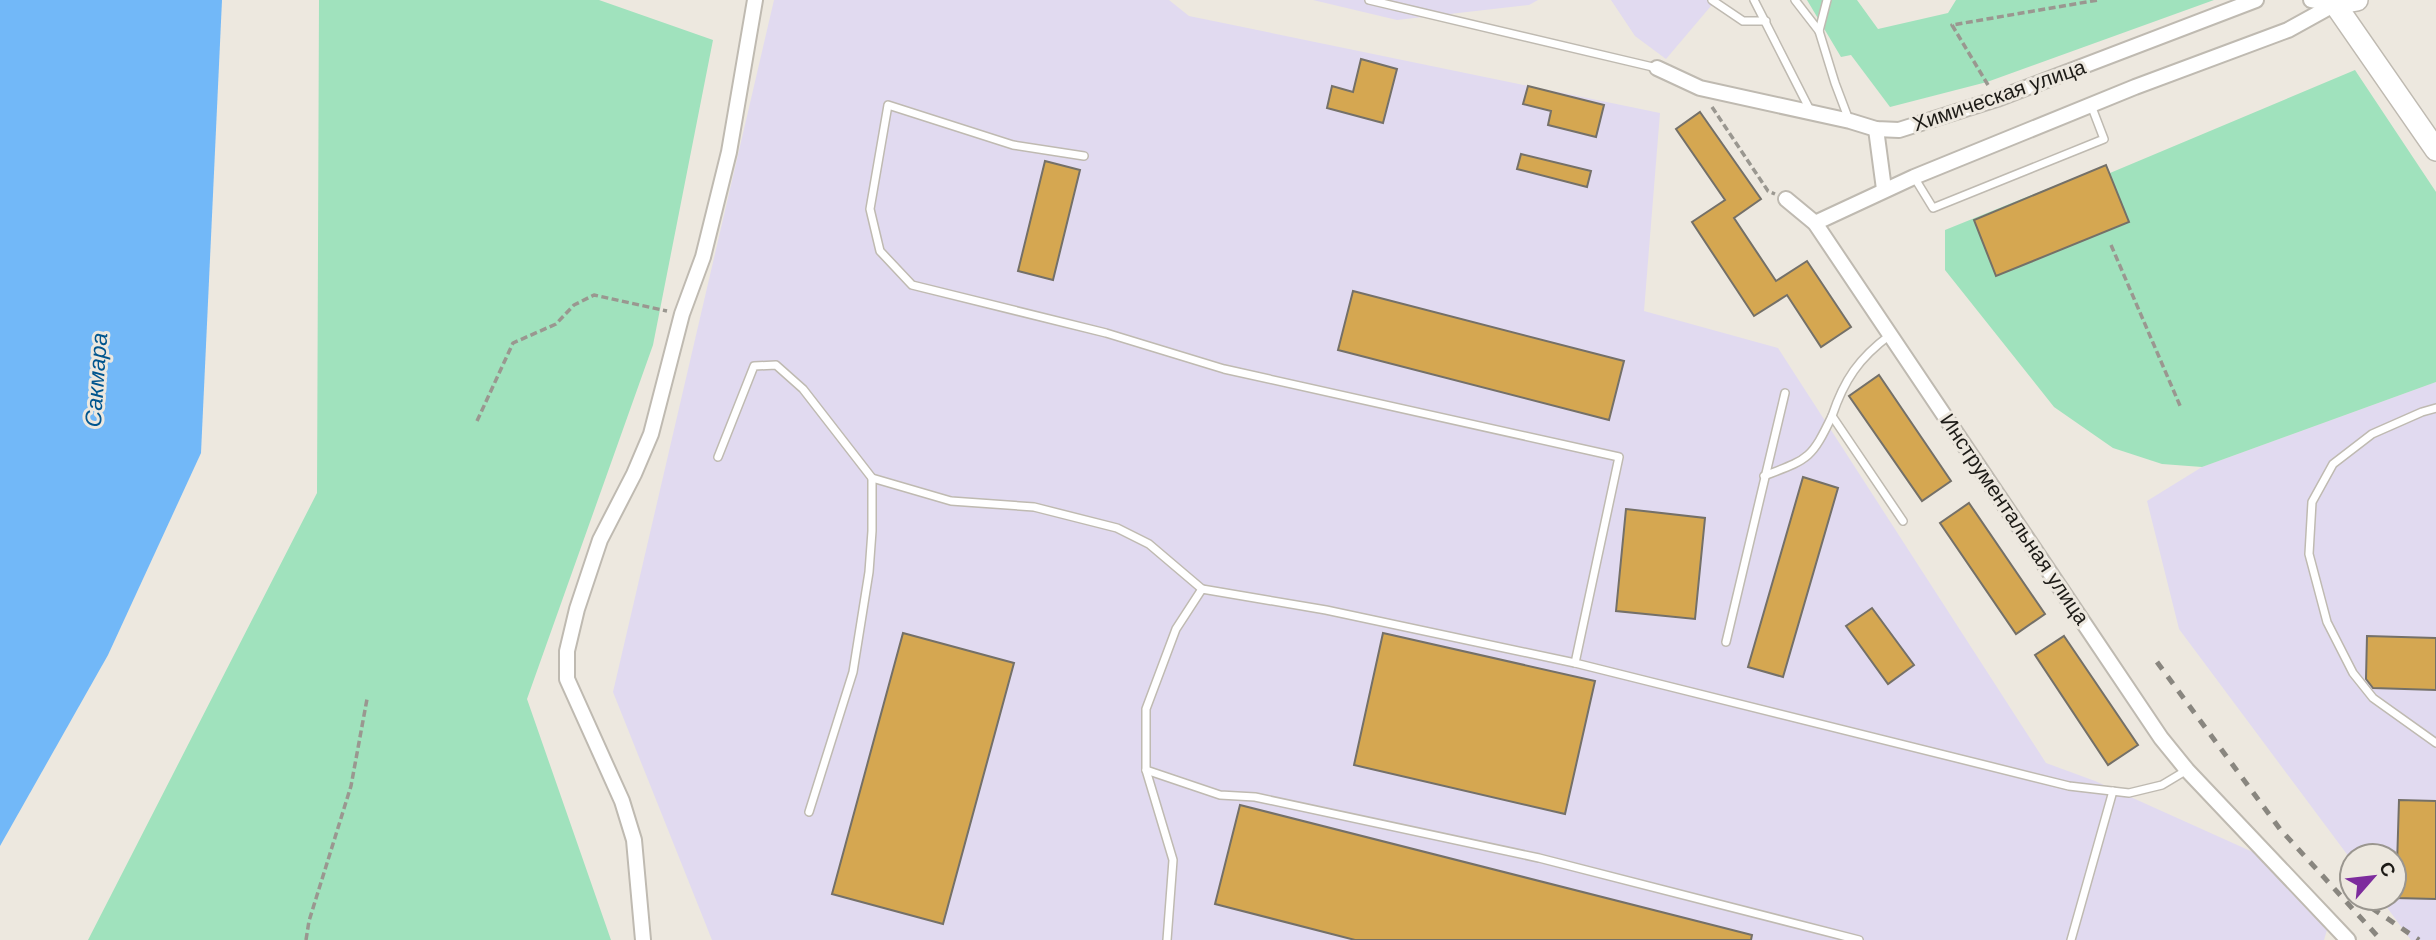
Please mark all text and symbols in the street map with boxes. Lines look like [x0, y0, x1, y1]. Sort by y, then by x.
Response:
street label: Химическая улица [1910, 55, 2089, 135]
water label: Сакмара [80, 332, 112, 428]
street label: Инструментальная улица [1936, 409, 2094, 629]
north arrow [2338, 842, 2408, 912]
text: С [2375, 858, 2400, 880]

